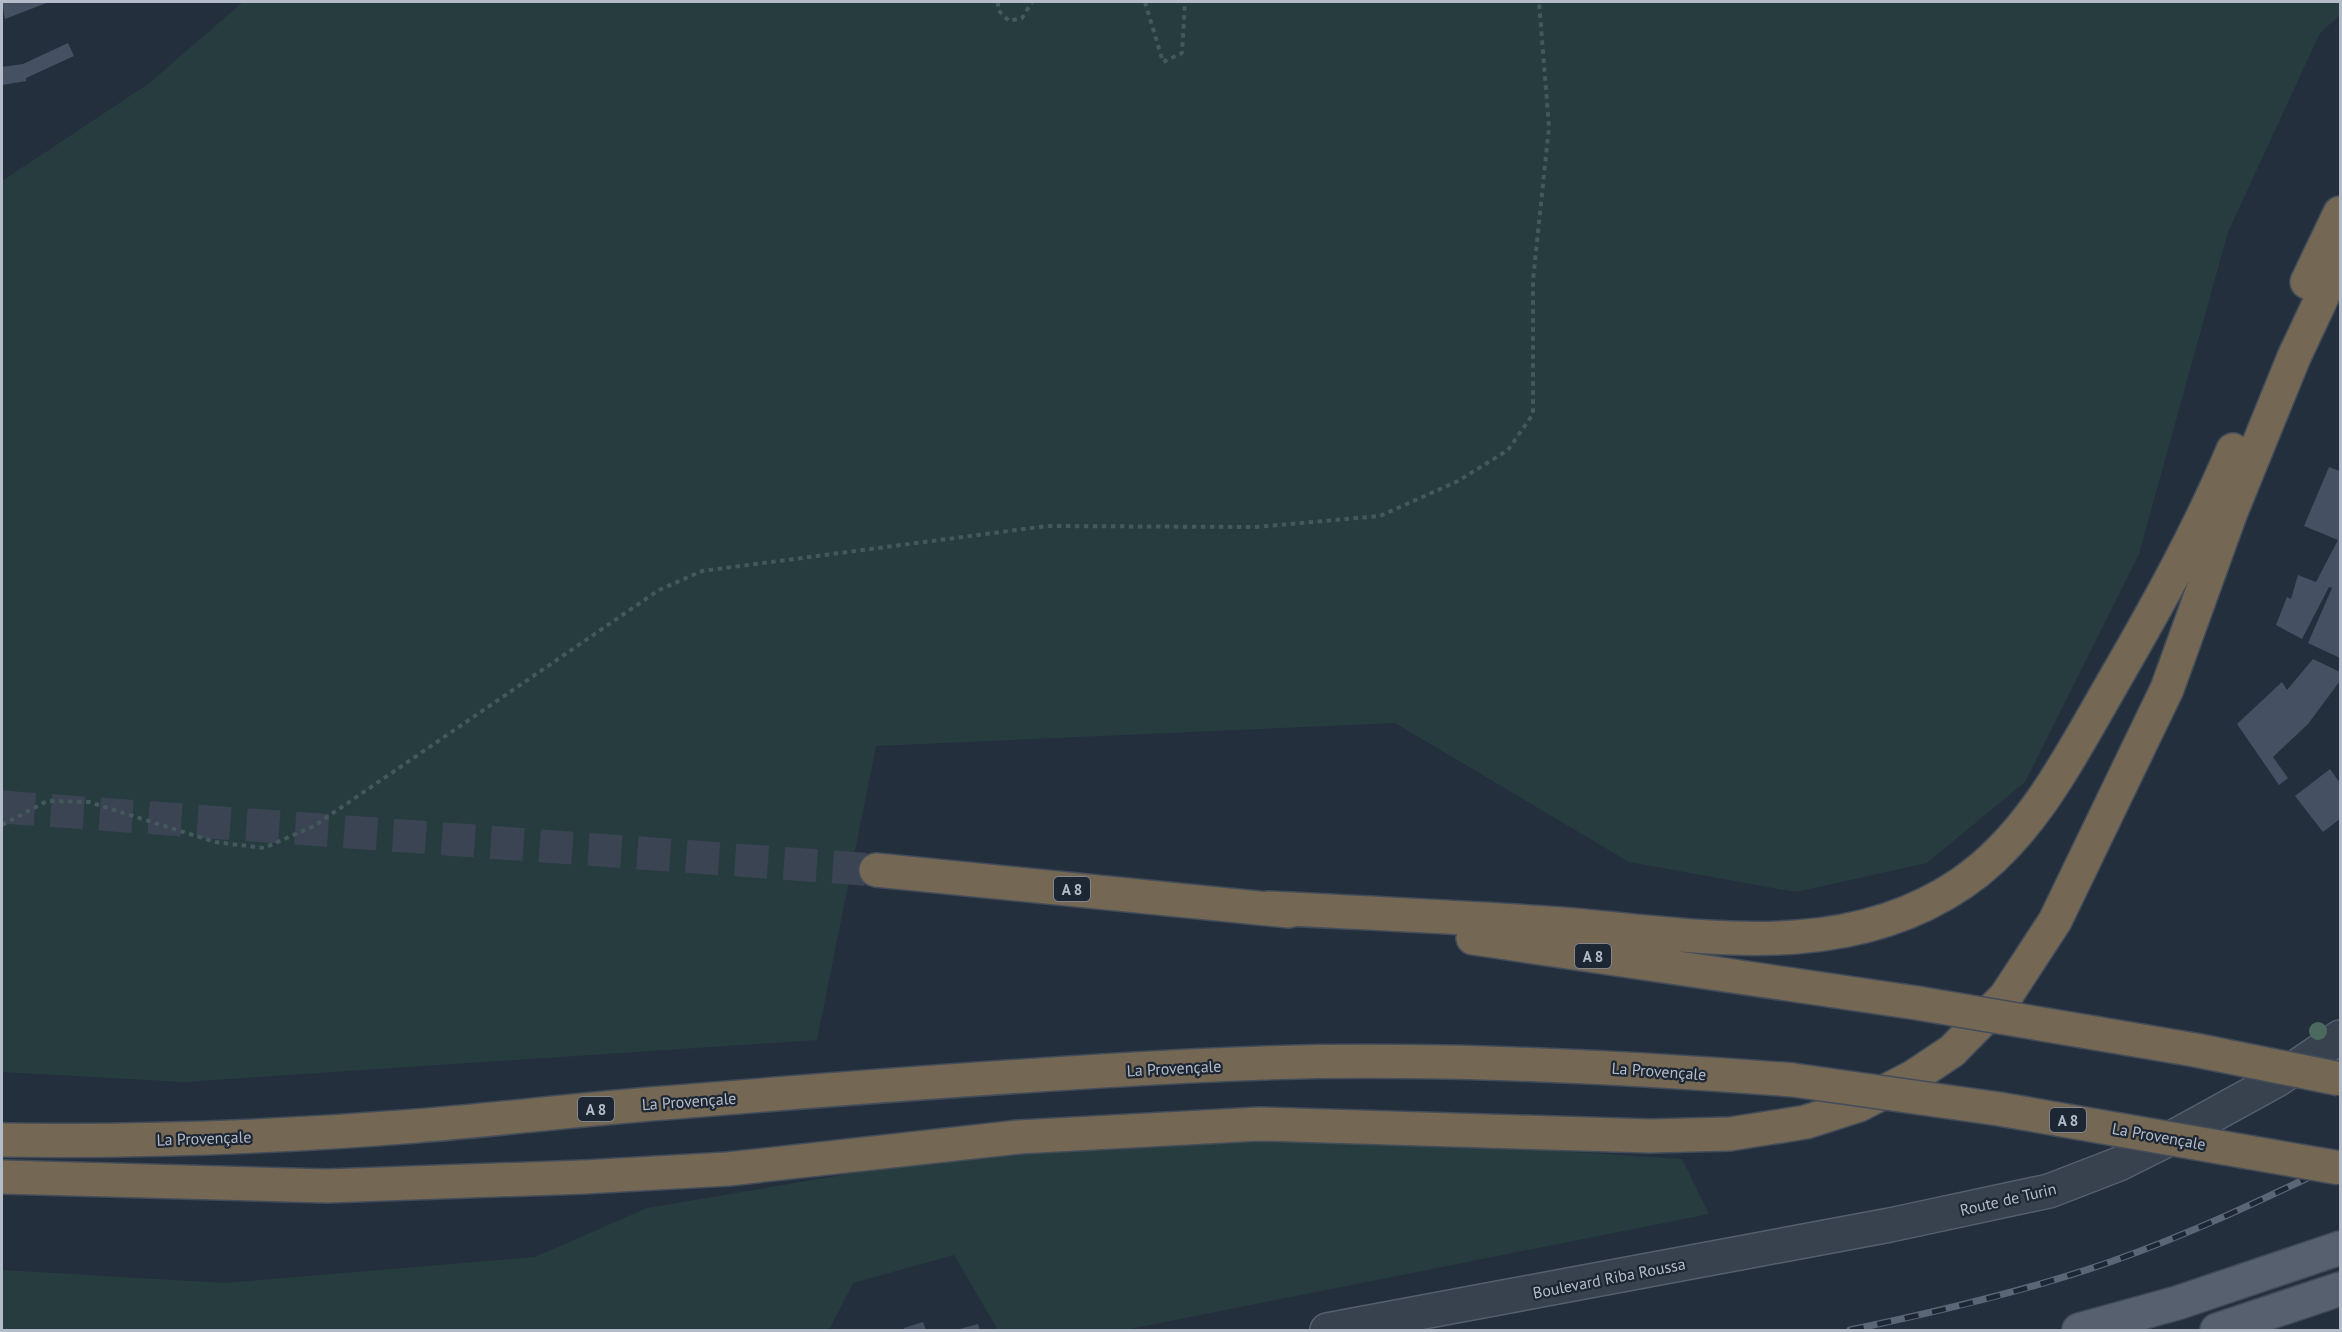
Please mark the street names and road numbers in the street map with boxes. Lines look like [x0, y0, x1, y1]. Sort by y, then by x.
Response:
road number: A 8 [1054, 877, 1090, 901]
road number: A 8 [1575, 944, 1611, 968]
street label: La Provençale [1126, 1056, 1222, 1080]
street label: La Provençale [1611, 1058, 1707, 1084]
street label: La Provençale [641, 1088, 737, 1114]
road number: A 8 [578, 1097, 614, 1121]
road number: A 8 [2050, 1108, 2086, 1132]
street label: La Provençale [2111, 1118, 2207, 1154]
street label: La Provençale [156, 1126, 252, 1150]
street label: Route de Turin [1958, 1178, 2058, 1220]
street label: Boulevard Riba Roussa [1531, 1253, 1687, 1303]

